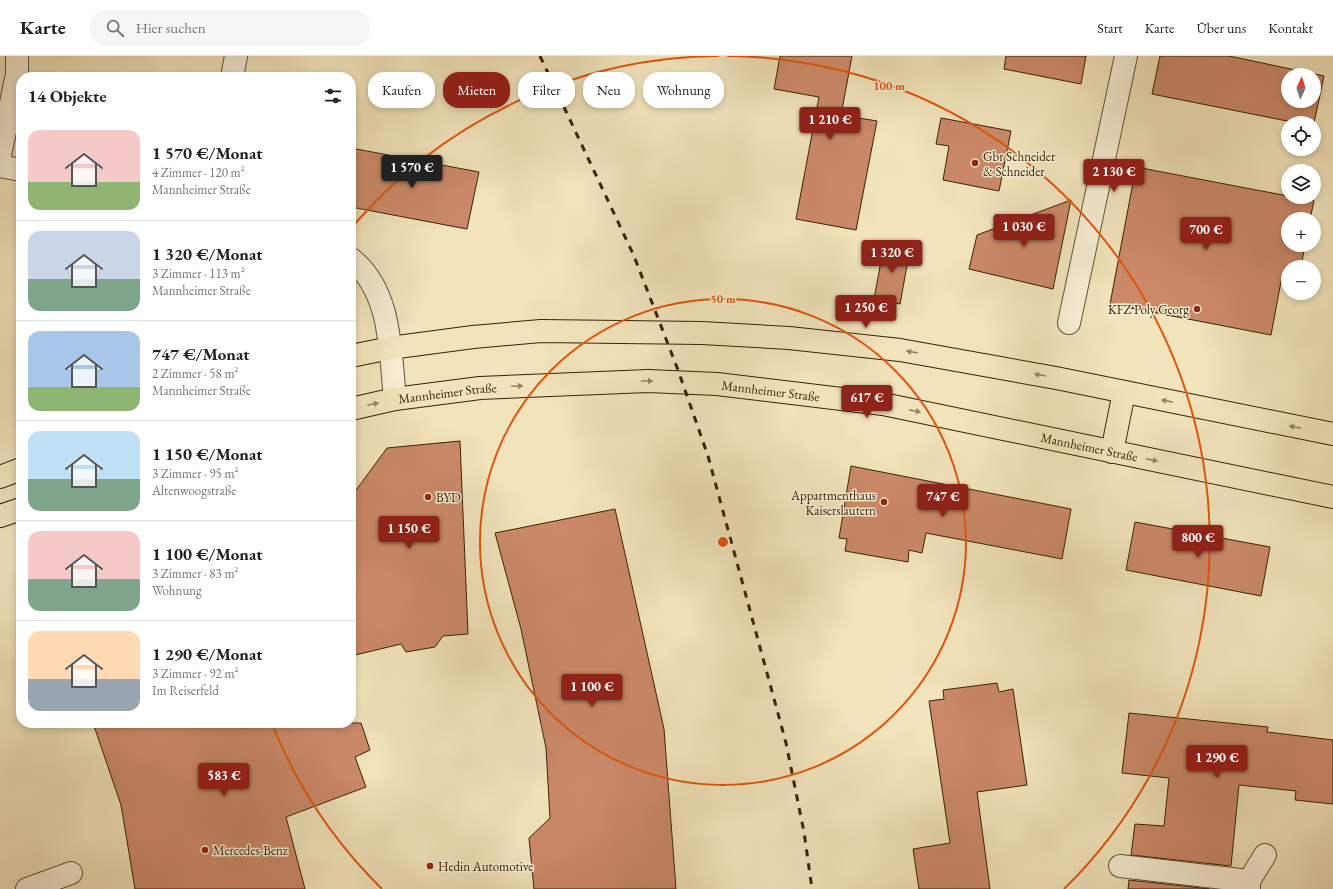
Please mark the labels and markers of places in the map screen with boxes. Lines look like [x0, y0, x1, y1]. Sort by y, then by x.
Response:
pin: 1 210 € [793, 107, 867, 141]
place label: Gbr Schneider & Schneider [983, 148, 1056, 180]
pin: 1 570 € [375, 155, 449, 189]
marker: Gbr Schneider & Schneider [970, 158, 980, 168]
pin: 2 130 € [1077, 159, 1151, 193]
pin: 1 030 € [987, 214, 1061, 248]
pin: 700 € [1178, 217, 1234, 251]
pin: 1 320 € [855, 240, 929, 274]
pin: 1 250 € [829, 295, 903, 329]
place label: KFZ Poly Georg [1108, 301, 1189, 318]
marker: KFZ Poly Georg [1192, 304, 1202, 314]
pin: 617 € [839, 385, 895, 419]
pin: 747 € [915, 484, 971, 518]
place label: Appartmenthaus Kaiserslautern [790, 487, 876, 519]
place label: BYD [436, 489, 461, 506]
marker: BYD [423, 492, 433, 502]
marker: Appartmenthaus Kaiserslautern [879, 497, 889, 507]
pin: 1 150 € [372, 516, 446, 550]
pin: 800 € [1170, 525, 1226, 559]
centre of rings [716, 535, 730, 549]
pin: 1 100 € [555, 674, 629, 708]
pin: 1 290 € [1180, 745, 1254, 779]
pin: 583 € [196, 763, 252, 797]
place label: Mercedes-Benz [213, 842, 288, 859]
marker: Mercedes-Benz [200, 845, 210, 855]
place label: Hedin Automotive [438, 858, 533, 875]
marker: Hedin Automotive [425, 861, 435, 871]

